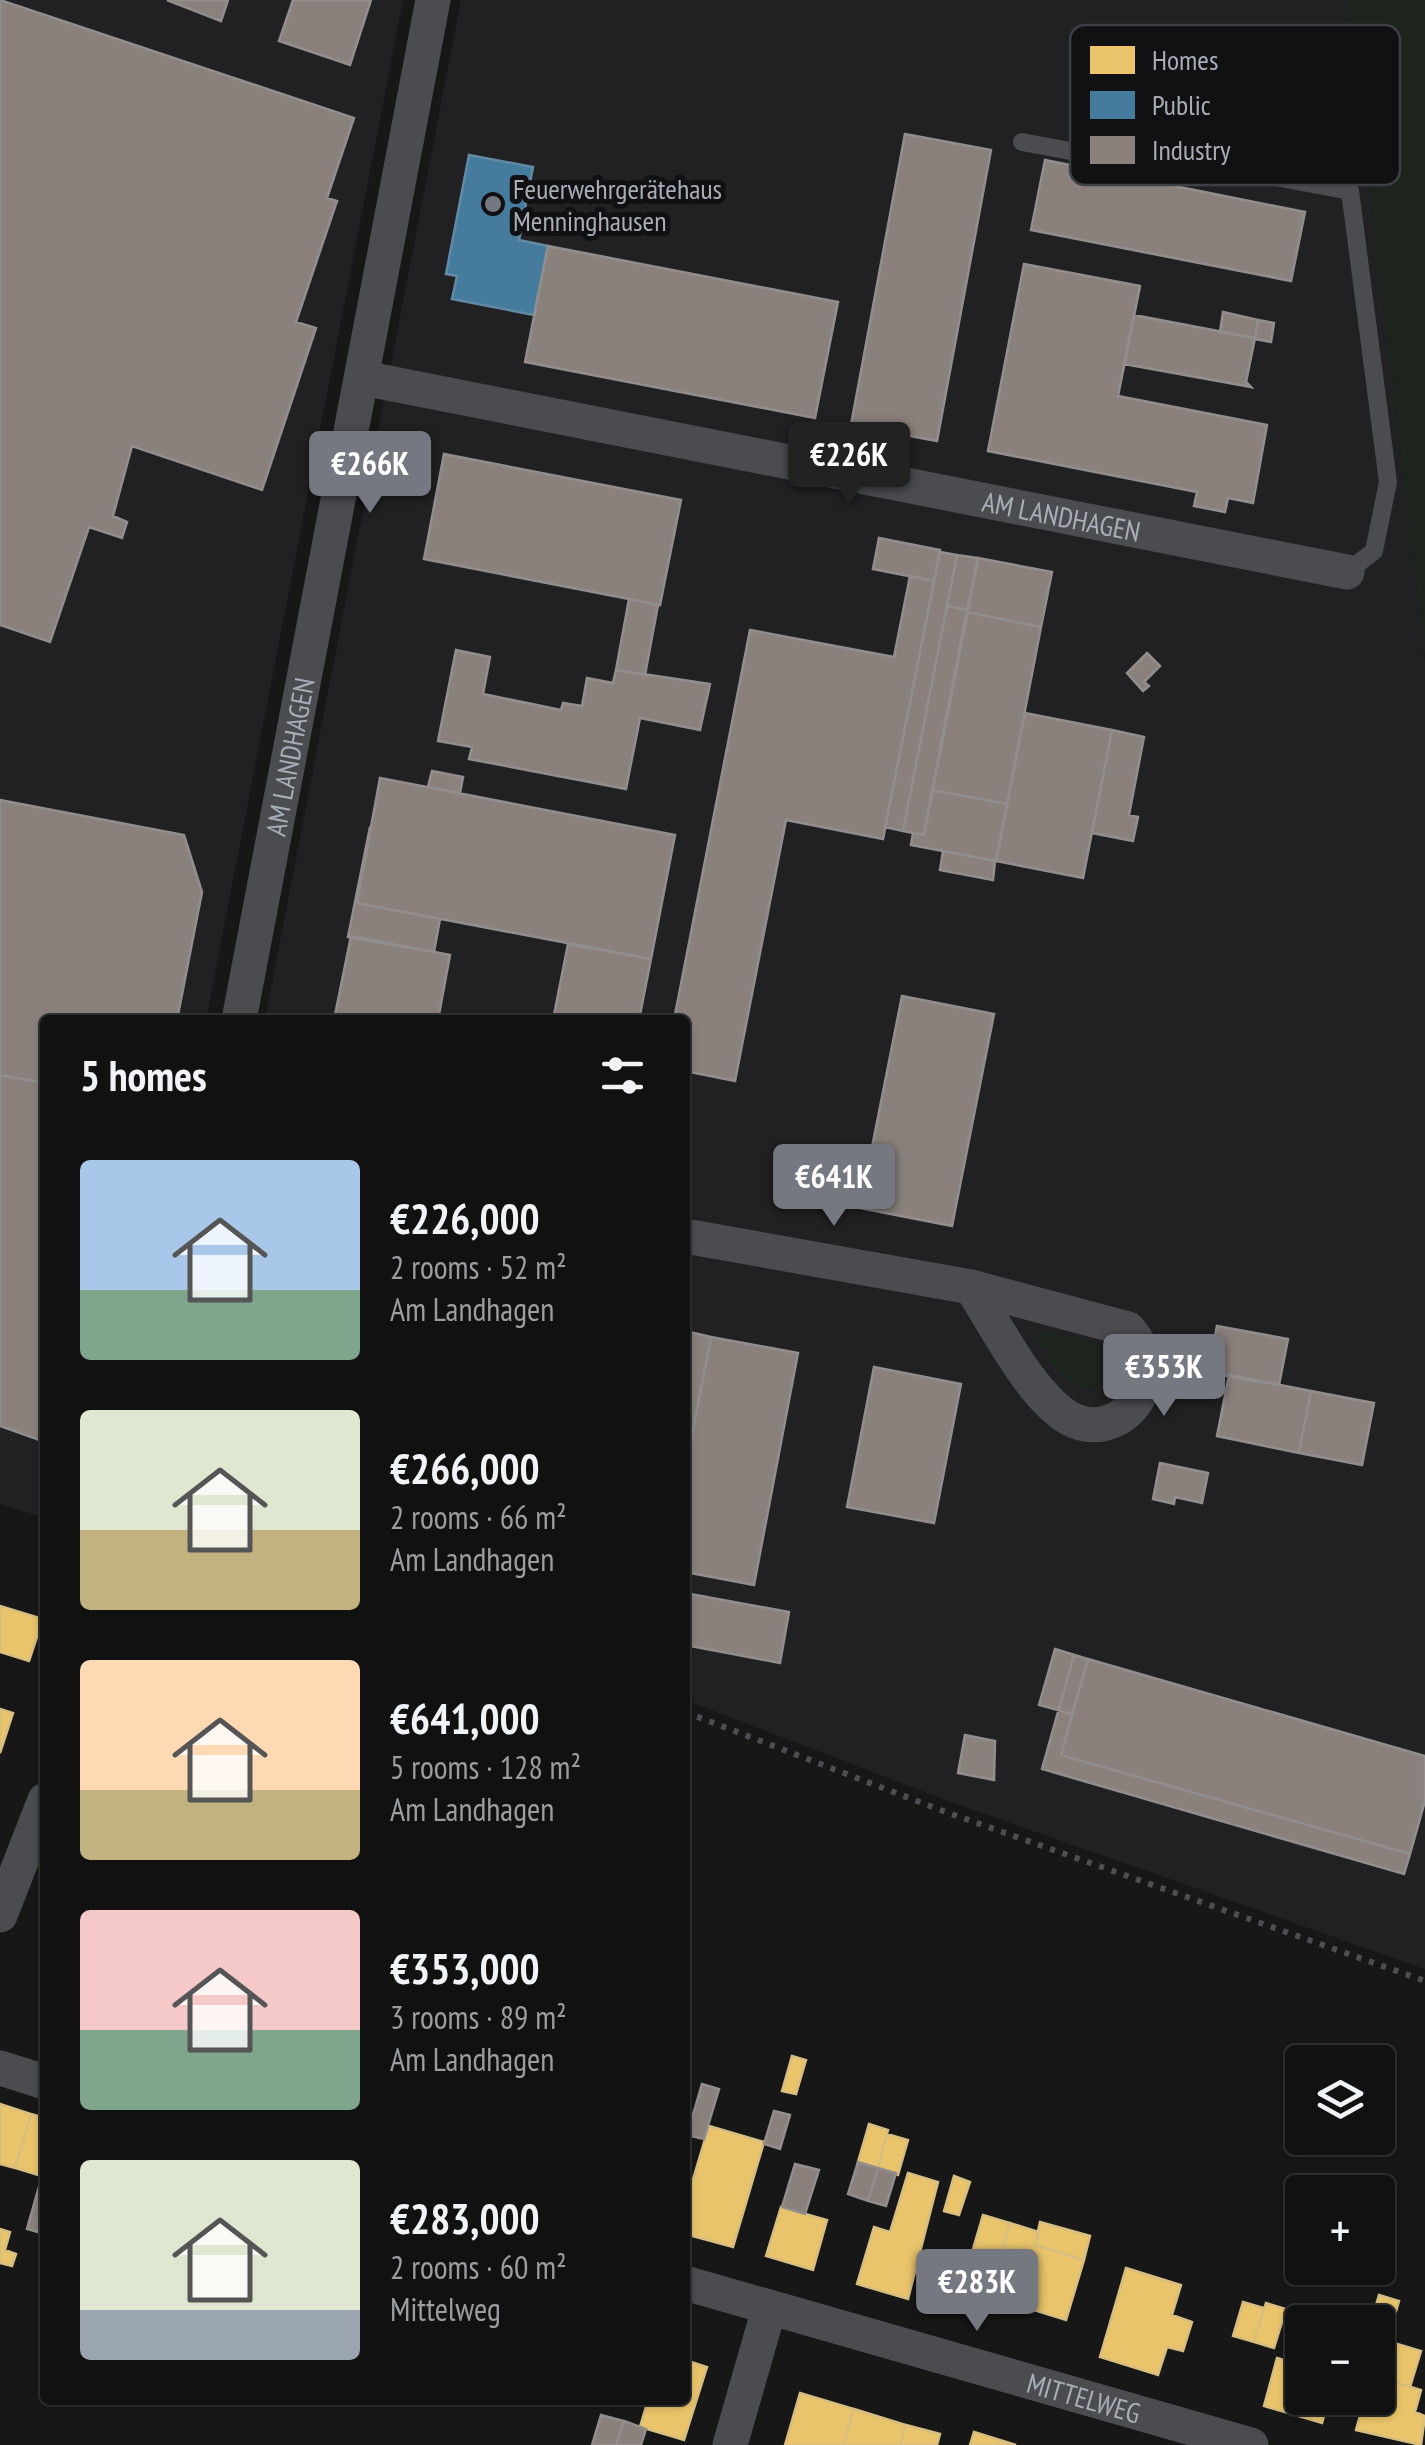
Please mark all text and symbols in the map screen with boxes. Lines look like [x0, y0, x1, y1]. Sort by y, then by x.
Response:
legend [1070, 25, 1400, 185]
text: Homes [1152, 41, 1218, 78]
text: Public [1152, 86, 1211, 123]
text: Industry [1152, 131, 1231, 168]
place label: Feuerwehrgerätehaus Menninghausen [513, 170, 722, 239]
marker: Feuerwehrgerätehaus Menninghausen [482, 193, 504, 215]
pin: €226K [779, 422, 919, 507]
pin: €266K [300, 431, 440, 516]
text: €226K [810, 433, 888, 475]
text: €266K [331, 442, 409, 484]
street label: AM LANDHAGEN [979, 482, 1144, 549]
street label: AM LANDHAGEN [256, 674, 322, 839]
text: 5 homes [80, 1048, 207, 1103]
icon: filters [595, 1048, 650, 1103]
pin: €641K [764, 1144, 904, 1229]
text: €641K [795, 1155, 873, 1197]
text: €226,000 [390, 1191, 540, 1246]
icon: home [160, 1200, 280, 1320]
text: 2 rooms · 52 m² [390, 1246, 567, 1288]
text: Am Landhagen [390, 1288, 554, 1330]
pin: €353K [1094, 1334, 1234, 1419]
text: €353K [1125, 1345, 1203, 1387]
text: €266,000 [390, 1441, 540, 1496]
icon: home [160, 1450, 280, 1570]
text: 2 rooms · 66 m² [390, 1496, 567, 1538]
text: Am Landhagen [390, 1538, 554, 1580]
text: €641,000 [390, 1691, 540, 1746]
icon: home [160, 1700, 280, 1820]
text: 5 rooms · 128 m² [390, 1746, 581, 1788]
text: Am Landhagen [390, 1788, 554, 1830]
text: €353,000 [390, 1941, 540, 1996]
icon: home [160, 1950, 280, 2070]
text: 3 rooms · 89 m² [390, 1996, 567, 2038]
text: Am Landhagen [390, 2038, 554, 2080]
map controls [1285, 2045, 1395, 2415]
button: layers [1285, 2045, 1395, 2155]
button: + [1285, 2175, 1395, 2285]
text: €283,000 [390, 2191, 540, 2246]
icon: home [160, 2200, 280, 2320]
text: 2 rooms · 60 m² [390, 2246, 567, 2288]
pin: €283K [907, 2249, 1047, 2334]
text: €283K [938, 2260, 1016, 2302]
text: Mittelweg [390, 2288, 501, 2330]
button: − [1285, 2305, 1395, 2415]
street label: MITTELWEG [1023, 2363, 1145, 2431]

